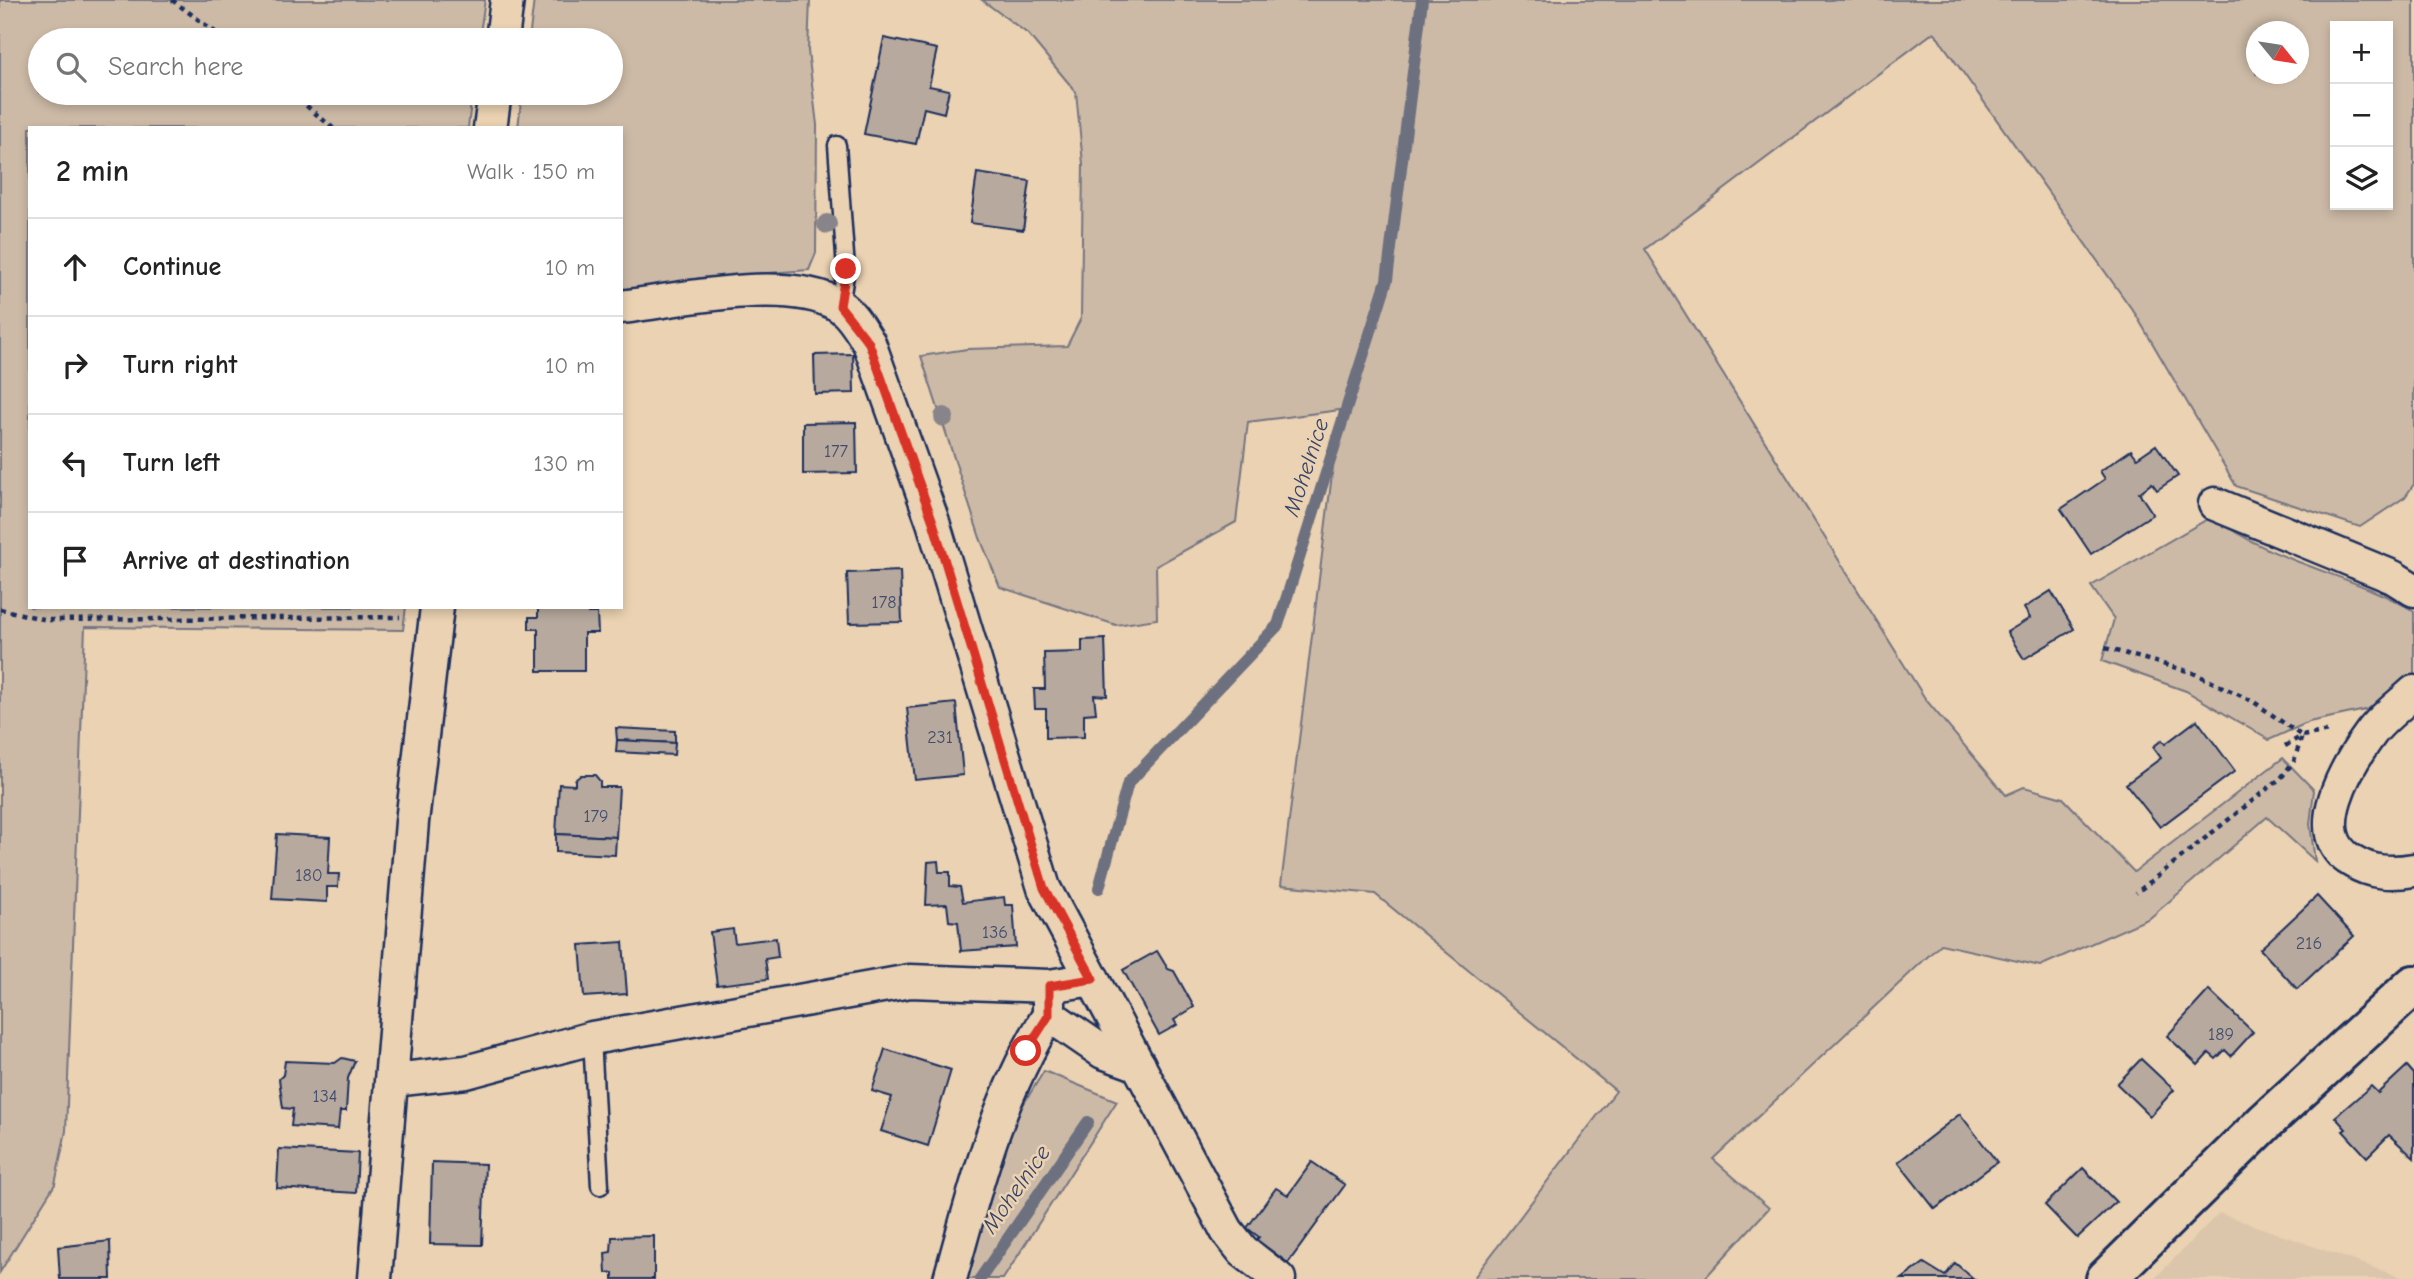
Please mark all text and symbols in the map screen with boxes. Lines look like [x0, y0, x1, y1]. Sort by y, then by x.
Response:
north arrow [2246, 21, 2309, 84]
map controls [2330, 21, 2393, 210]
button: + [2330, 21, 2393, 84]
search box [28, 28, 623, 105]
icon: search [52, 48, 90, 86]
text: Search here [108, 52, 243, 82]
button: − [2330, 84, 2393, 147]
button: layers [2330, 147, 2393, 210]
text: 2 min [56, 154, 129, 189]
text: Walk · 150 m [467, 158, 595, 185]
icon: ahead [56, 248, 94, 286]
text: Continue [123, 252, 221, 282]
route end [830, 253, 861, 284]
text: 10 m [545, 254, 595, 281]
icon: right [56, 346, 94, 384]
text: Turn right [123, 350, 237, 380]
text: 10 m [545, 352, 595, 379]
water label: Mohelnice [1277, 414, 1335, 520]
house number: 177 [824, 441, 849, 462]
icon: left [56, 444, 94, 482]
text: Turn left [123, 448, 220, 478]
text: 130 m [534, 450, 595, 477]
icon: arrive [56, 542, 94, 580]
text: Arrive at destination [123, 546, 350, 576]
house number: 178 [872, 592, 896, 613]
house number: 231 [927, 727, 953, 748]
house number: 179 [583, 806, 609, 827]
house number: 180 [295, 865, 323, 886]
house number: 136 [982, 922, 1008, 943]
house number: 216 [2296, 933, 2322, 954]
house number: 189 [2208, 1024, 2234, 1045]
route start [1010, 1035, 1041, 1066]
house number: 134 [313, 1086, 337, 1107]
water label: Mohelnice [975, 1139, 1056, 1239]

